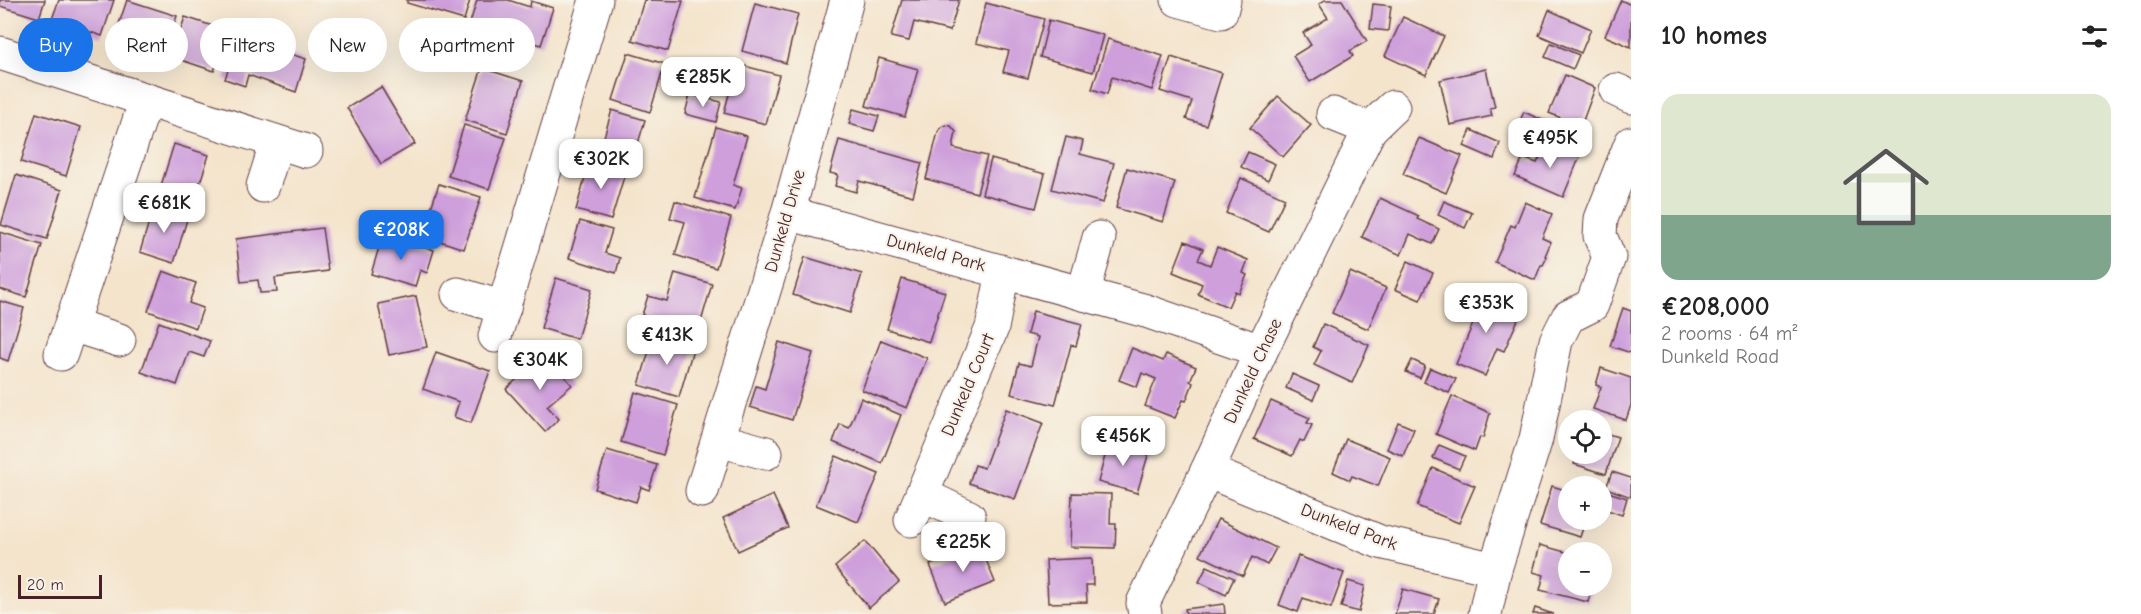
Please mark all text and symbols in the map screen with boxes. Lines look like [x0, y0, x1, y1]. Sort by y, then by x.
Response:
chip: Buy [18, 18, 93, 72]
chip: Rent [105, 18, 188, 72]
chip: Filters [200, 18, 296, 72]
chip: New [308, 18, 387, 72]
chip: Apartment [399, 18, 535, 72]
icon: filters [2078, 20, 2111, 53]
text: 10 homes [1661, 21, 1767, 51]
pin: €285K [661, 57, 745, 108]
text: €285K [675, 65, 731, 88]
pin: €495K [1508, 118, 1592, 169]
text: €495K [1522, 126, 1578, 149]
icon: home [1832, 133, 1940, 241]
pin: €302K [559, 139, 643, 190]
text: €302K [573, 147, 629, 170]
street label: Dunkeld Drive [760, 167, 810, 275]
pin: €681K [122, 183, 206, 234]
text: €681K [137, 191, 191, 214]
pin: €208K [359, 210, 443, 261]
text: €208K [373, 218, 429, 241]
street label: Dunkeld Park [884, 230, 988, 276]
pin: €353K [1444, 283, 1528, 334]
text: €353K [1458, 291, 1514, 314]
text: €208,000 [1661, 292, 1770, 322]
pin: €413K [625, 315, 709, 366]
street label: Dunkeld Chase [1219, 315, 1287, 427]
text: 2 rooms · 64 m² [1661, 322, 1797, 345]
text: €413K [641, 323, 693, 346]
street label: Dunkeld Court [937, 330, 999, 439]
pin: €304K [498, 340, 582, 391]
text: Dunkeld Road [1661, 345, 1779, 368]
text: €304K [512, 348, 568, 371]
map controls [1558, 410, 1612, 596]
button: locate [1558, 410, 1612, 464]
pin: €456K [1081, 416, 1165, 467]
text: €456K [1095, 424, 1151, 447]
button: + [1558, 476, 1612, 530]
street label: Dunkeld Park [1298, 499, 1401, 555]
pin: €225K [921, 522, 1005, 573]
text: €225K [935, 530, 991, 553]
button: − [1558, 542, 1612, 596]
scale bar [18, 572, 102, 600]
text: 20 m [27, 576, 64, 594]

